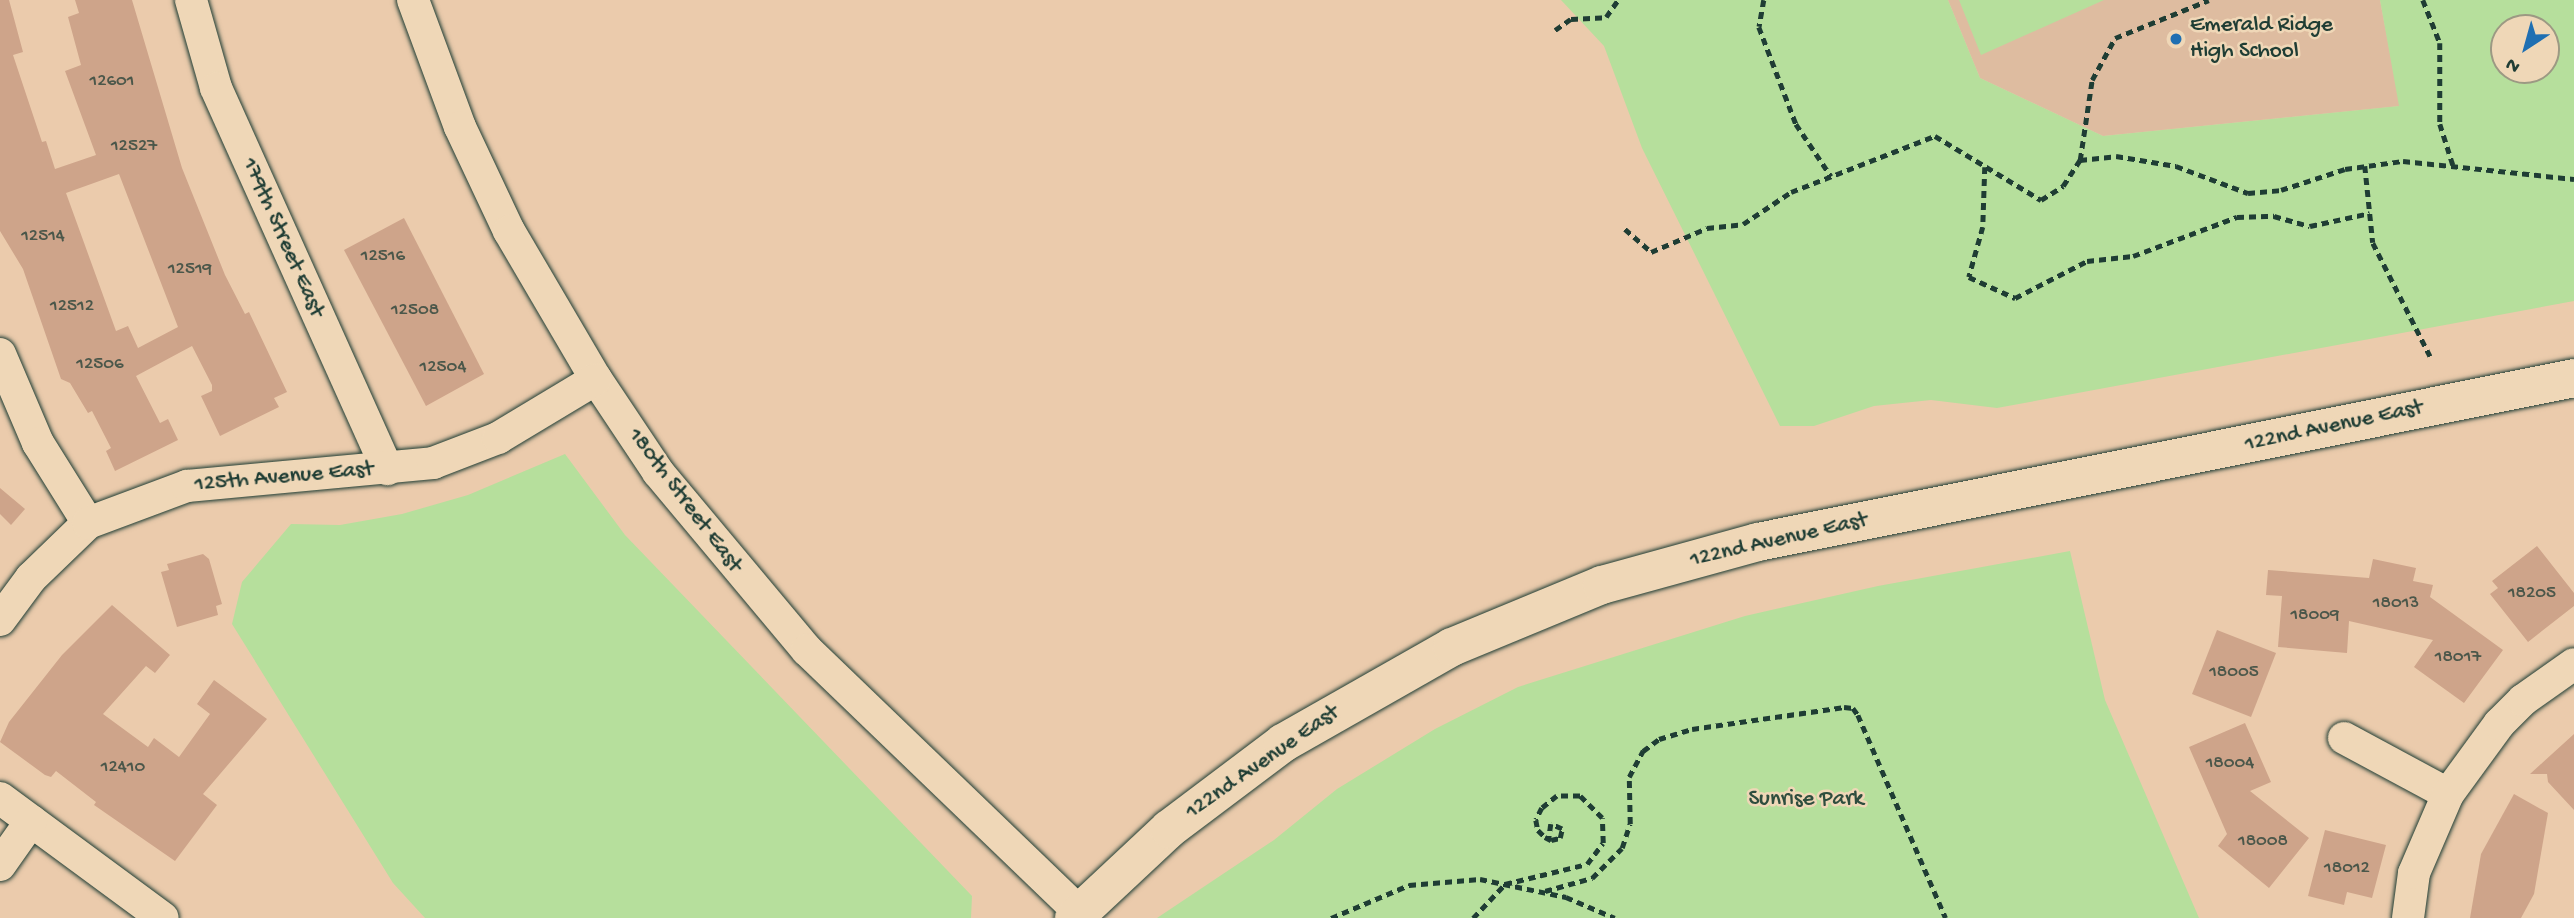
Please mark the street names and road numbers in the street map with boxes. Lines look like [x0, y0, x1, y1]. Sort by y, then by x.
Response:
street label: 179th Street East [234, 154, 330, 322]
street label: 122nd Avenue East [2242, 395, 2426, 459]
street label: 180th Street East [621, 423, 747, 579]
street label: 125th Avenue East [193, 456, 375, 500]
street label: 122nd Avenue East [1688, 507, 1870, 575]
street label: 122nd Avenue East [1181, 700, 1345, 826]

